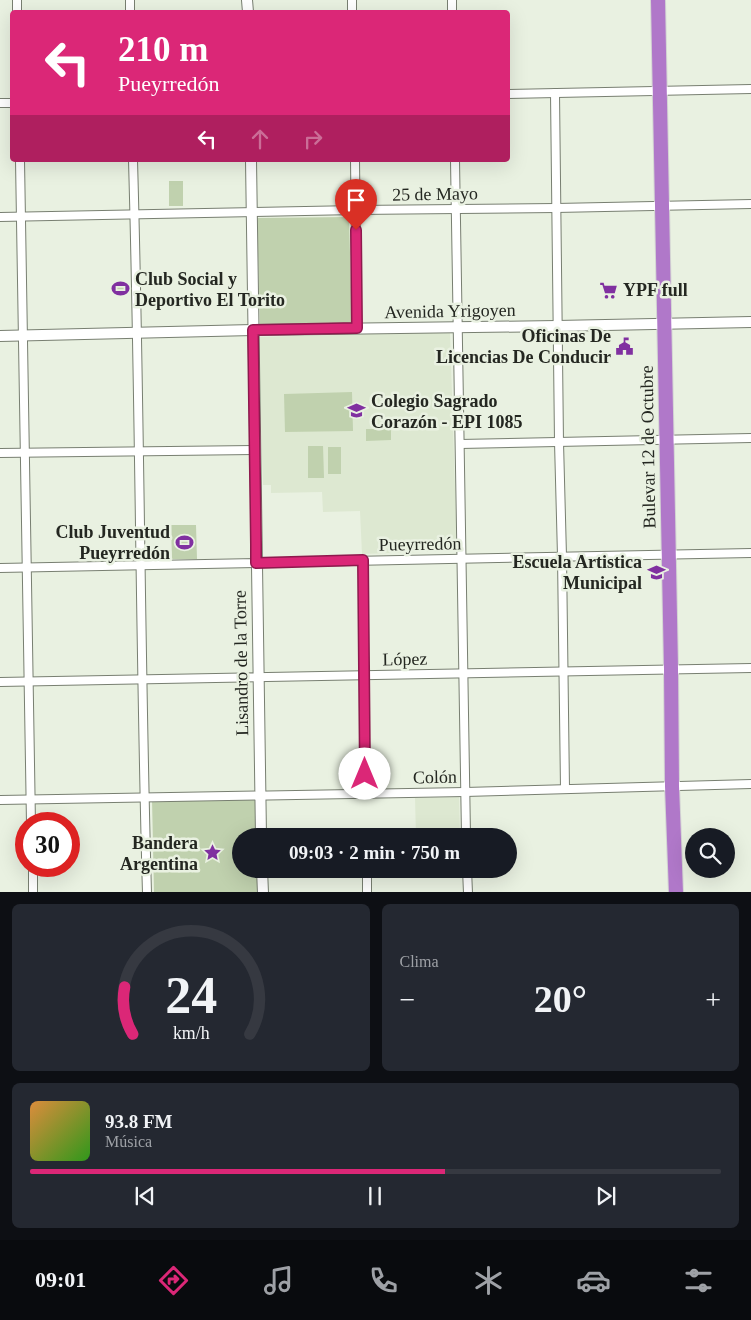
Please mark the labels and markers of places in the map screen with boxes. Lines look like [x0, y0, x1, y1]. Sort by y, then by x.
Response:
pin [335, 179, 377, 230]
place label: Club Social y Deportivo El Torito [135, 269, 285, 310]
sports icon: Club Social y Deportivo El Torito [111, 279, 131, 299]
supermarket icon: YPF full [599, 280, 619, 300]
place label: YPF full [623, 280, 688, 300]
place label: Oficinas De Licencias De Conducir [436, 326, 611, 367]
public building icon: Oficinas De Licencias De Conducir [615, 336, 635, 356]
place label: Colegio Sagrado Corazón - EPI 1085 [371, 391, 523, 432]
school or university icon: Colegio Sagrado Corazón - EPI 1085 [347, 401, 367, 421]
place label: Club Juventud Pueyrredón [55, 522, 170, 563]
sports icon: Club Juventud Pueyrredón [174, 532, 194, 552]
place label: Escuela Artistica Municipal [513, 552, 642, 593]
school or university icon: Escuela Artistica Municipal [646, 562, 666, 582]
place label: Bandera Argentina [120, 833, 198, 874]
place icon: Bandera Argentina [202, 843, 222, 863]

